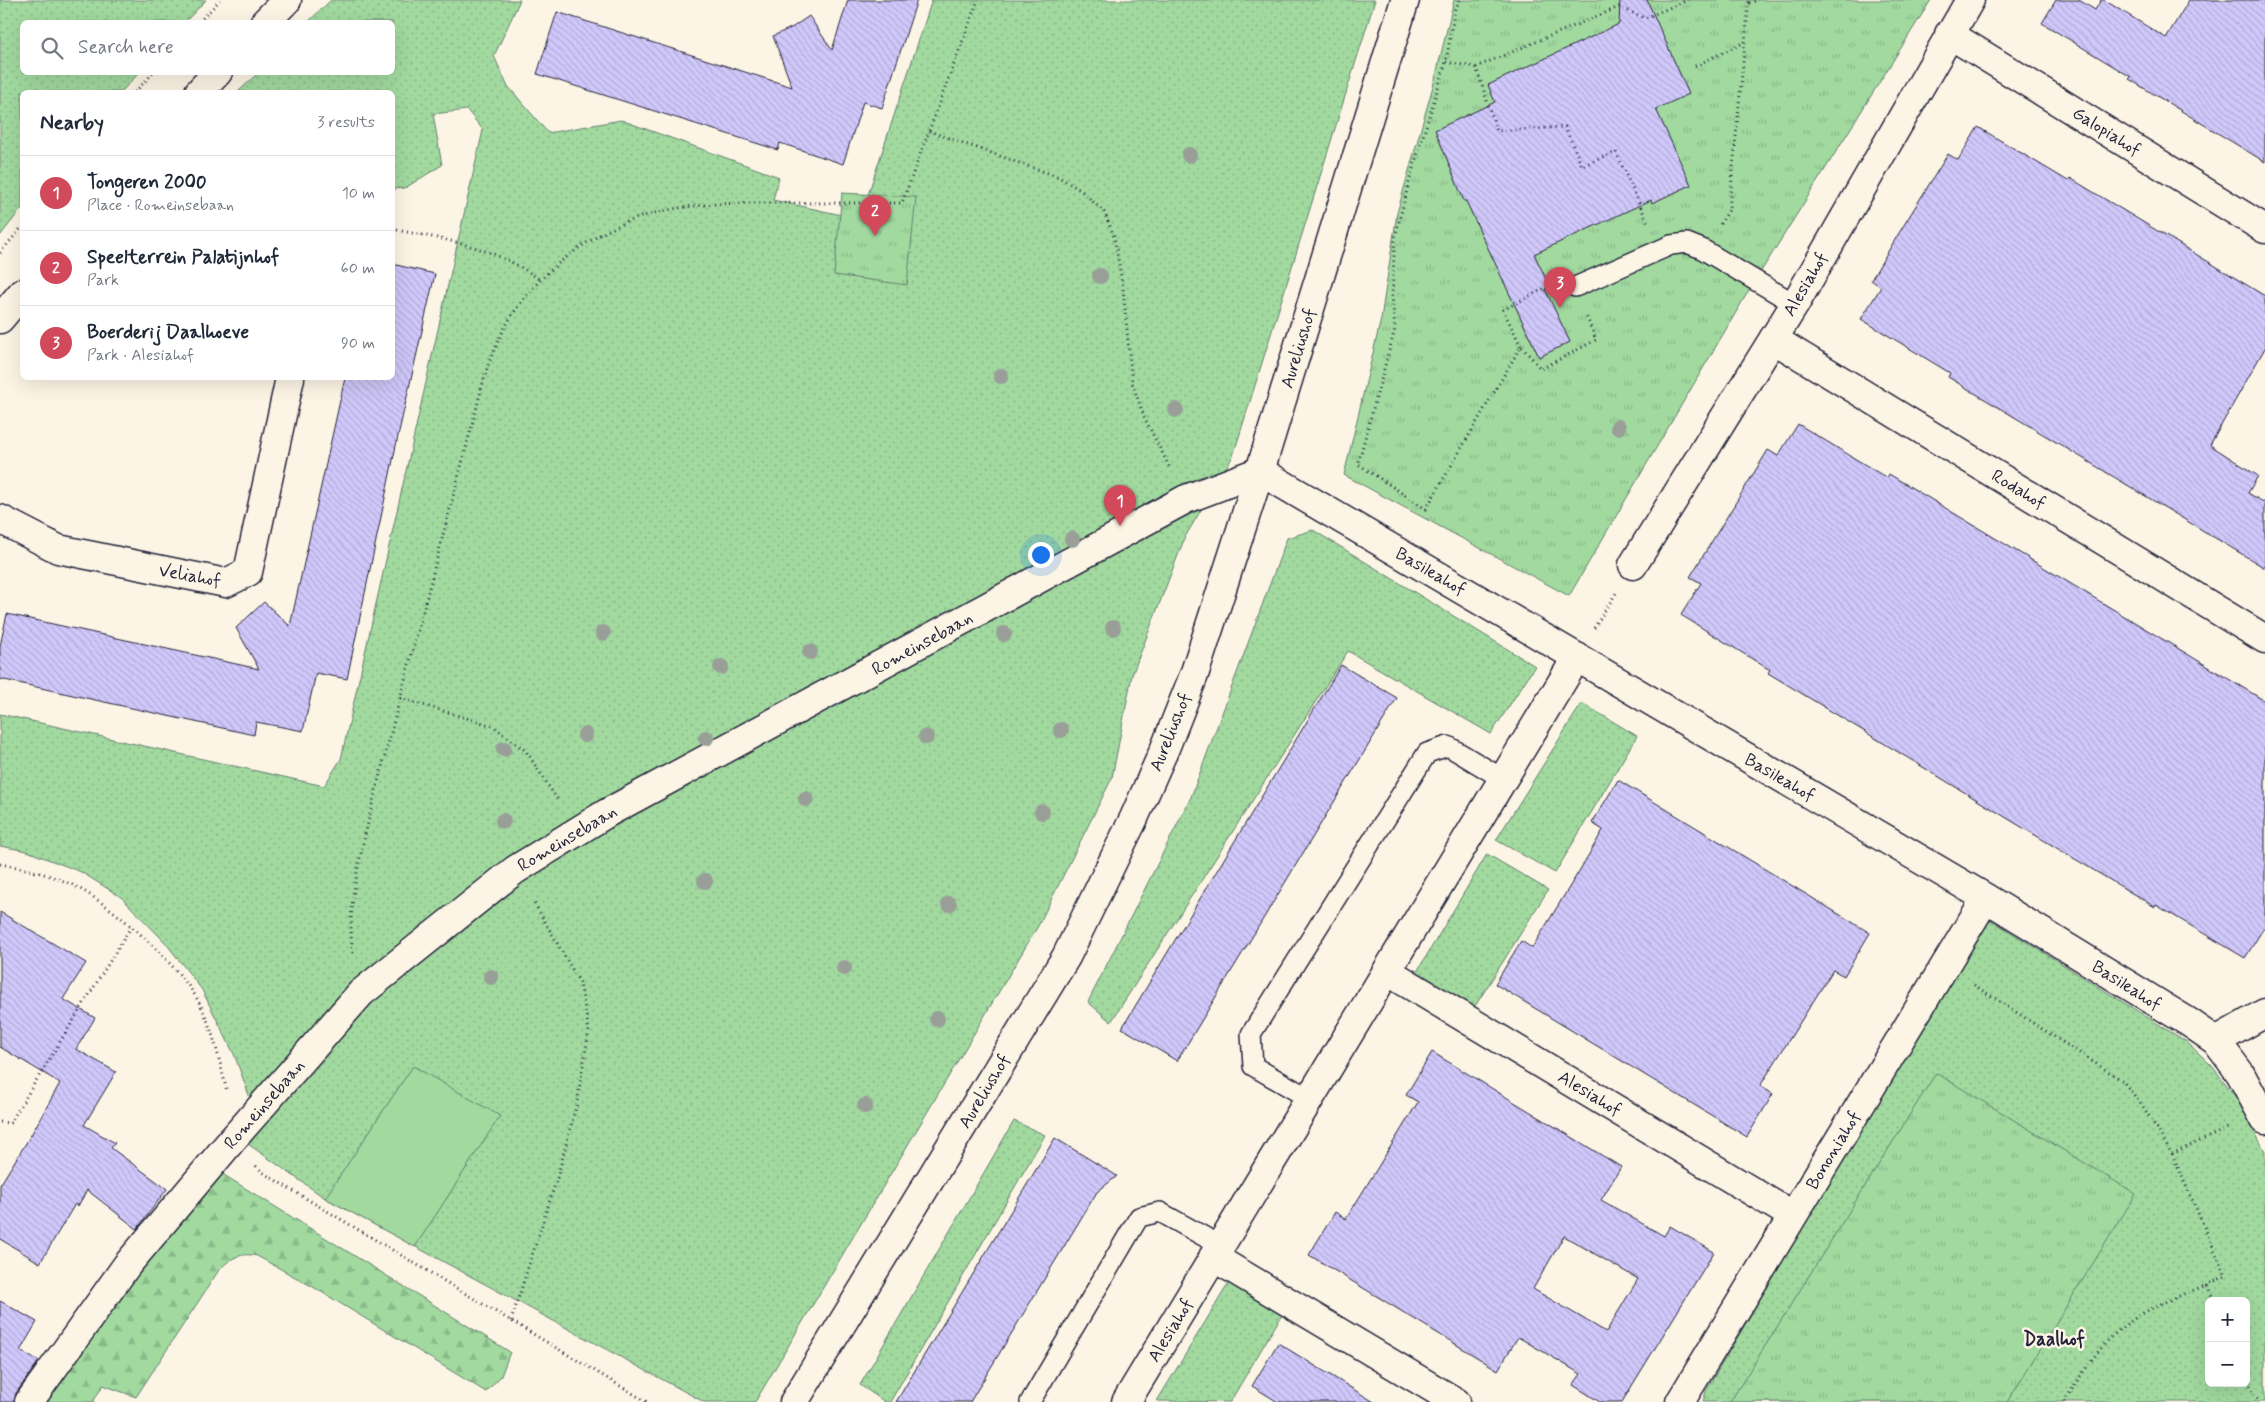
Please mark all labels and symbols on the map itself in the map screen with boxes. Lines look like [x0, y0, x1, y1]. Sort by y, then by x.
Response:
street label: Galopiahof [2068, 101, 2146, 163]
pin: 2 [859, 195, 891, 236]
street label: Alesiahof [1778, 248, 1834, 321]
pin: 3 [1544, 267, 1576, 308]
street label: Aureliushof [1275, 305, 1323, 391]
street label: Rodahof [1987, 464, 2050, 516]
pin: 1 [1104, 485, 1136, 526]
your location [1028, 542, 1054, 568]
street label: Basileahof [1391, 542, 1470, 602]
street label: Veliahof [157, 559, 223, 593]
street label: Romeinsebaan [868, 606, 977, 682]
street label: Aureliushof [1144, 689, 1198, 775]
street label: Basileahof [1740, 748, 1819, 808]
street label: Romeinsebaan [513, 800, 622, 878]
street label: Basileahof [2087, 955, 2166, 1017]
street label: Aureliushof [953, 1050, 1017, 1133]
street label: Romeinsebaan [219, 1055, 311, 1155]
street label: Alesiahof [1553, 1065, 1626, 1122]
street label: Bononiahof [1801, 1107, 1867, 1194]
street label: Alesiahof [1142, 1294, 1199, 1367]
district label: Daalhof [2023, 1327, 2085, 1352]

